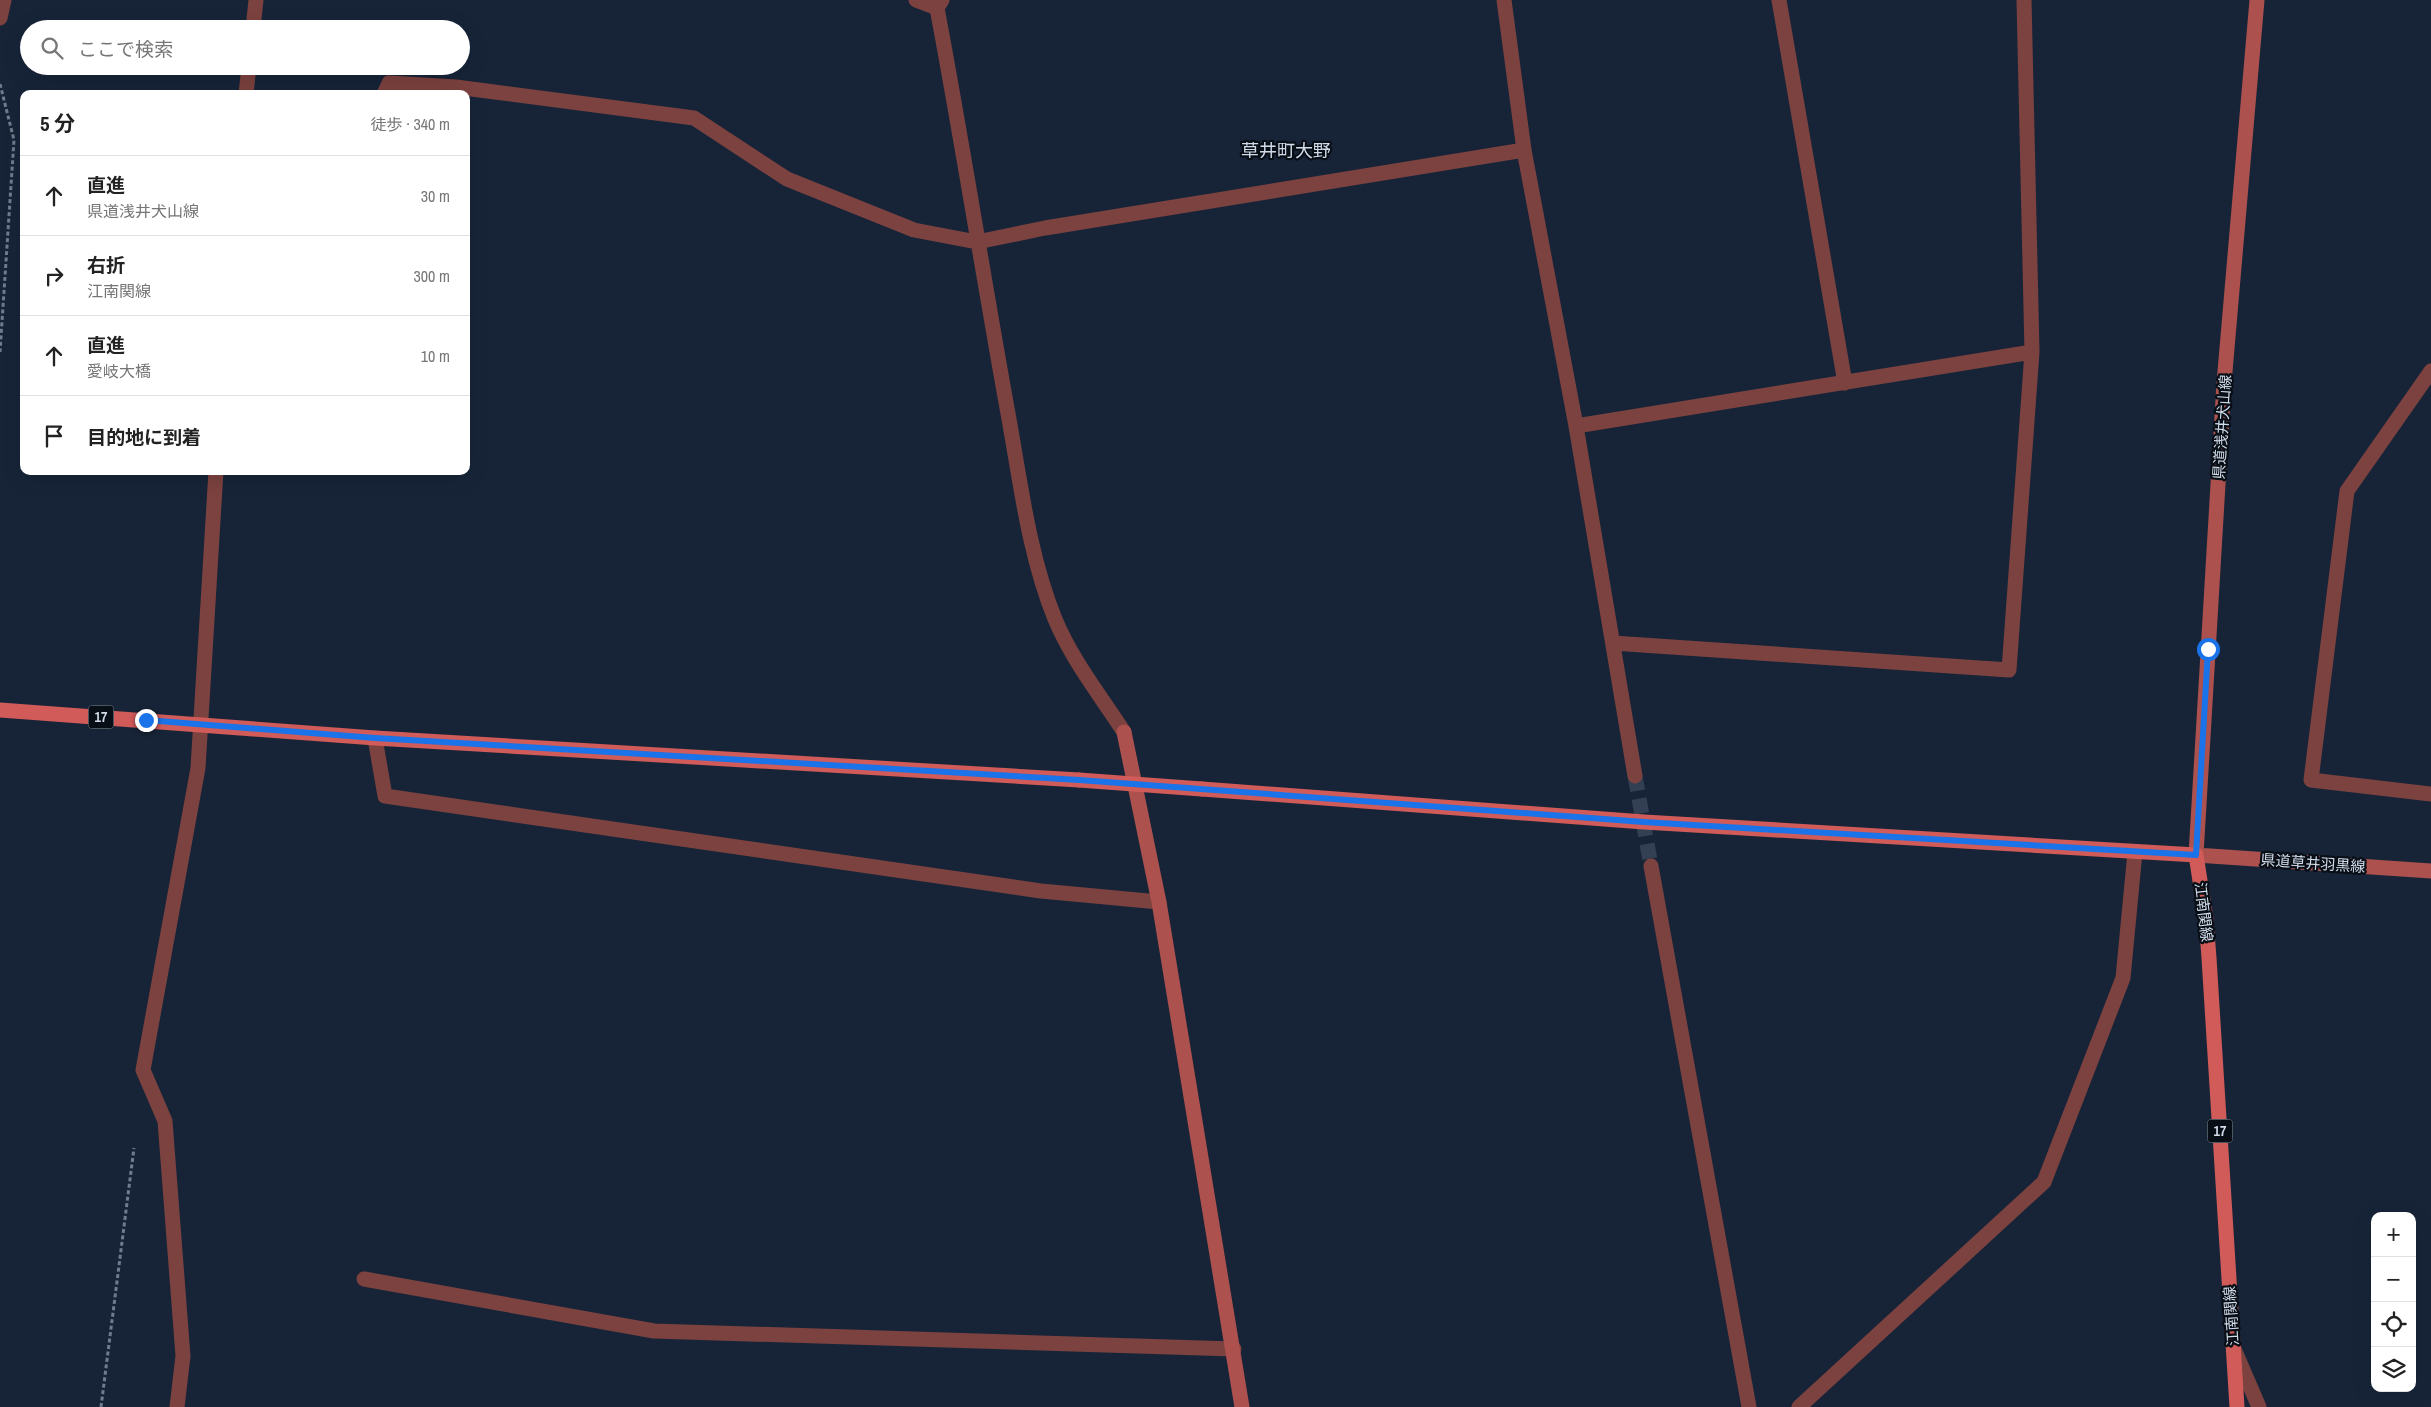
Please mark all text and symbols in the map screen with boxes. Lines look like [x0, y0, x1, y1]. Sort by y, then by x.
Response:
search box [20, 20, 470, 75]
icon: search [38, 34, 66, 62]
text: ここで検索 [78, 36, 173, 62]
text: 5 分 [40, 109, 75, 138]
text: 徒歩 · 340 m [371, 113, 450, 135]
district label: 草井町大野 [1241, 138, 1331, 163]
text: 直進 [87, 172, 125, 198]
icon: ahead [40, 182, 68, 210]
text: 30 m [421, 185, 450, 207]
text: 県道浅井犬山線 [87, 200, 199, 222]
text: 右折 [87, 252, 125, 278]
icon: right [40, 262, 68, 290]
text: 300 m [414, 265, 450, 287]
text: 江南関線 [87, 280, 151, 302]
text: 直進 [87, 332, 125, 358]
icon: ahead [40, 342, 68, 370]
text: 10 m [421, 345, 450, 367]
text: 愛岐大橋 [87, 360, 151, 382]
street label: 県道浅井犬山線 [2208, 374, 2236, 480]
icon: arrive [40, 422, 68, 450]
text: 目的地に到着 [87, 424, 201, 450]
route start [2197, 638, 2220, 661]
road number: 17 [88, 706, 114, 729]
route end [135, 709, 158, 732]
street label: 県道草井羽黒線 [2260, 849, 2366, 877]
street label: 江南関線 [2190, 881, 2218, 943]
road number: 17 [2208, 1120, 2232, 1142]
map controls [2371, 1212, 2416, 1392]
button: + [2371, 1212, 2416, 1257]
button: − [2371, 1257, 2416, 1302]
street label: 江南関線 [2218, 1285, 2244, 1347]
button: locate [2371, 1302, 2416, 1347]
button: layers [2371, 1347, 2416, 1392]

